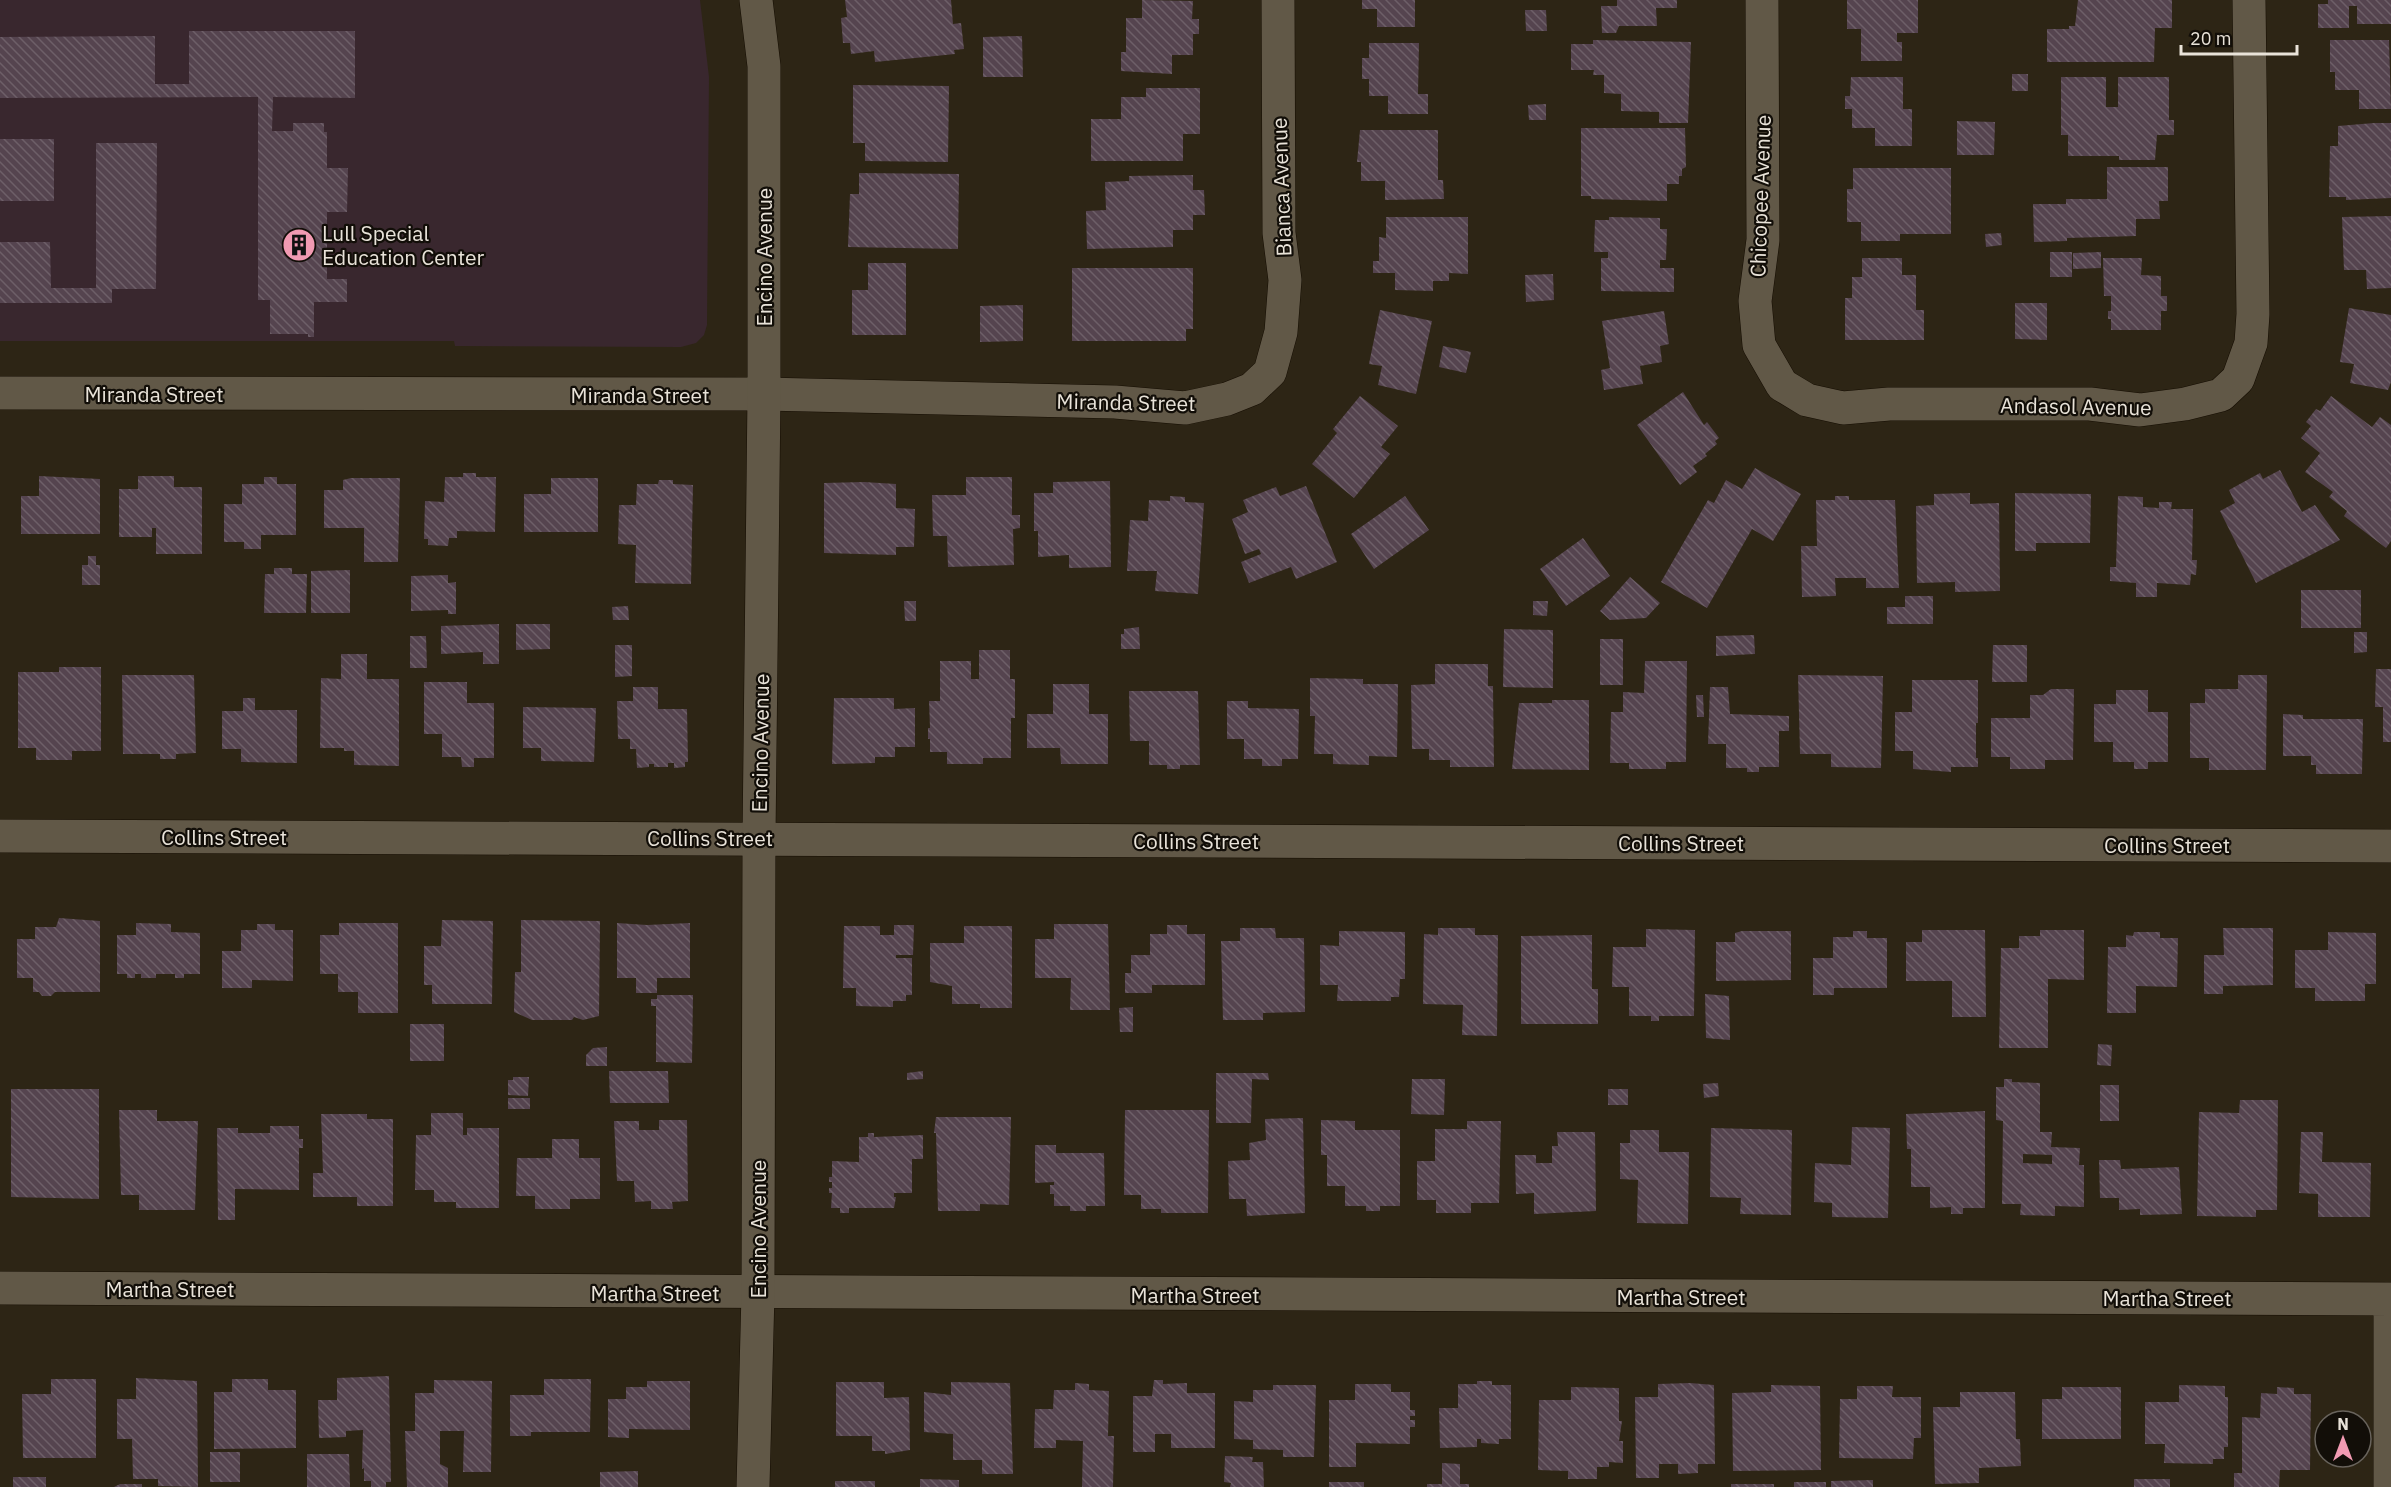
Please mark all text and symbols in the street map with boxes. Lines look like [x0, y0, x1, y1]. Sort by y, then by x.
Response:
scale bar [2181, 18, 2296, 56]
text: 20 m [2190, 27, 2232, 50]
street label: Chicopee Avenue [1743, 114, 1777, 278]
street label: Bianca Avenue [1265, 117, 1297, 257]
street label: Encino Avenue [750, 188, 778, 326]
place label: Lull Special Education Center [322, 219, 484, 271]
building icon: Lull Special Education Center [281, 227, 317, 263]
street label: Miranda Street [84, 380, 224, 408]
street label: Miranda Street [570, 381, 710, 409]
street label: Miranda Street [1056, 387, 1196, 417]
street label: Andasol Avenue [2000, 391, 2152, 421]
street label: Encino Avenue [745, 673, 775, 813]
street label: Collins Street [161, 823, 287, 851]
street label: Collins Street [647, 824, 773, 852]
street label: Collins Street [1133, 827, 1259, 855]
street label: Collins Street [1618, 829, 1744, 857]
street label: Collins Street [2104, 831, 2230, 859]
street label: Encino Avenue [744, 1160, 772, 1298]
street label: Martha Street [105, 1275, 235, 1303]
street label: Martha Street [590, 1279, 720, 1307]
street label: Martha Street [1130, 1281, 1260, 1309]
street label: Martha Street [1616, 1283, 1746, 1311]
street label: Martha Street [2102, 1284, 2232, 1312]
north arrow [2313, 1409, 2373, 1469]
text: N [2337, 1414, 2349, 1434]

